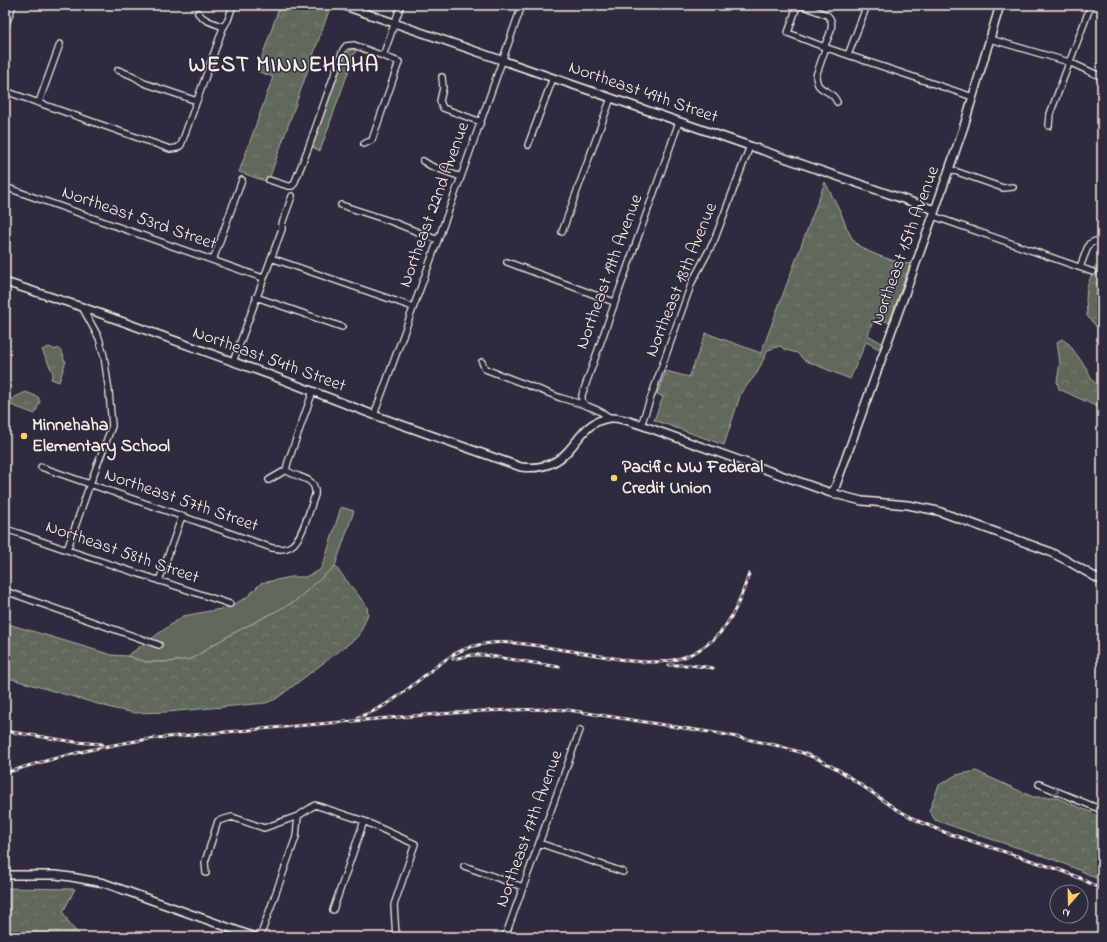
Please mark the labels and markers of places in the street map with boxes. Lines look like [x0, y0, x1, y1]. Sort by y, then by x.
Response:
place label: Minnehaha Elementary School [32, 413, 170, 461]
marker: Minnehaha Elementary School [19, 431, 29, 441]
place label: Pacific NW Federal Credit Union [622, 455, 763, 502]
marker: Pacific NW Federal Credit Union [609, 473, 619, 483]

